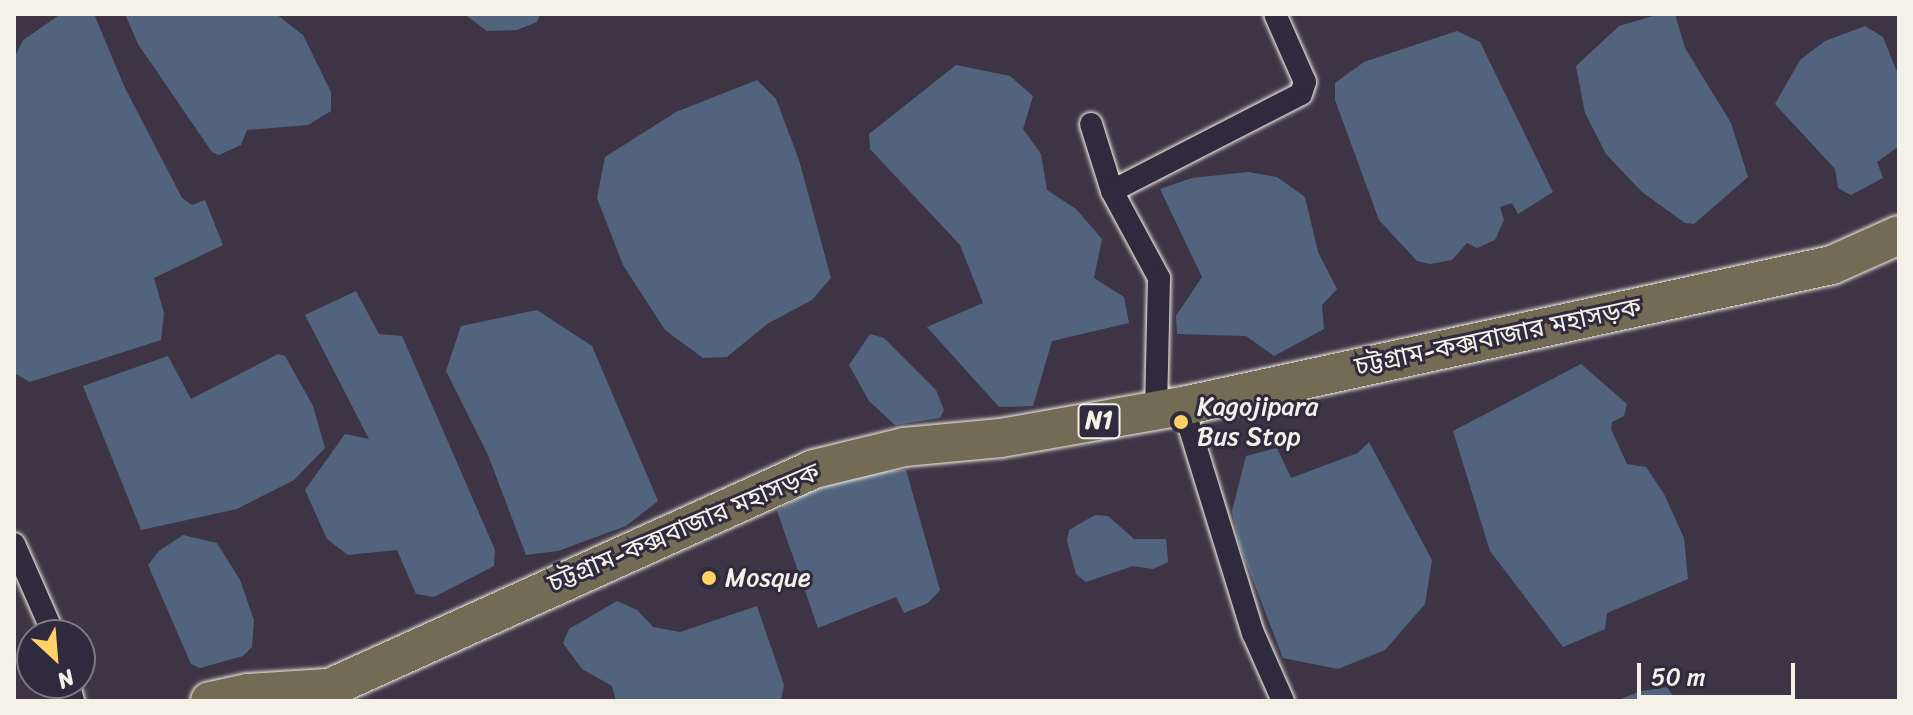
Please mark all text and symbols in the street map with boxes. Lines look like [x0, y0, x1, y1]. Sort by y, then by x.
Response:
street label: চট্টগ্রাম-কক্সবাজার মহাসড়ক [1352, 291, 1644, 383]
place label: Kagojipara Bus Stop [1197, 391, 1318, 452]
road number: N1 [1077, 401, 1121, 441]
marker: Kagojipara Bus Stop [1172, 413, 1190, 431]
street label: চট্টগ্রাম-কক্সবাজার মহাসড়ক [543, 457, 825, 599]
place label: Mosque [725, 562, 811, 594]
marker: Mosque [700, 569, 718, 587]
north arrow [16, 619, 96, 699]
scale bar [1641, 647, 1799, 697]
text: 50 m [1651, 656, 1706, 698]
text: N [50, 658, 81, 700]

